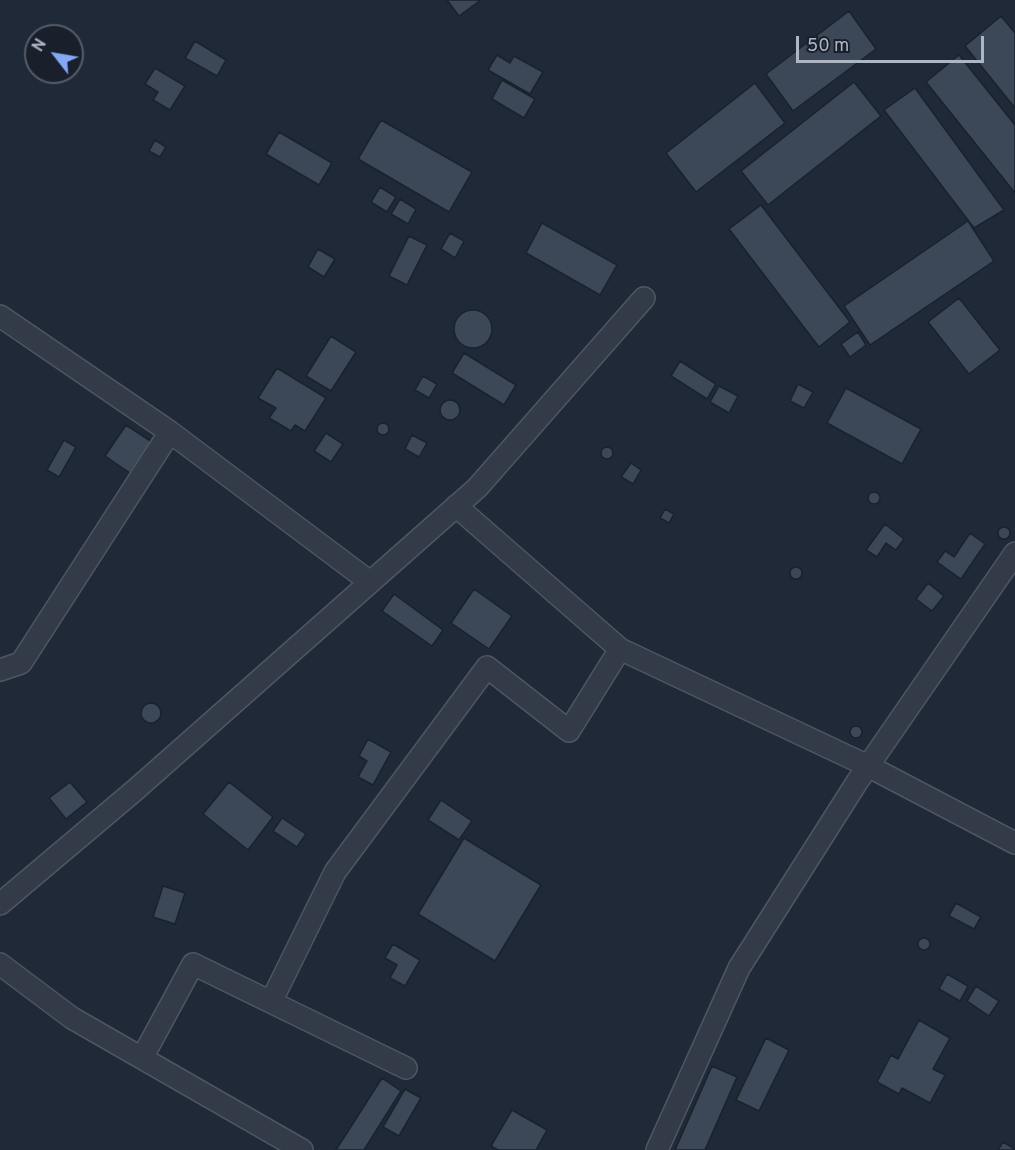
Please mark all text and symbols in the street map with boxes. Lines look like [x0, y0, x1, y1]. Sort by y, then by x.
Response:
north arrow [24, 24, 84, 84]
scale bar [799, 24, 986, 62]
text: 50 m [807, 35, 849, 58]
text: N [29, 36, 52, 56]

